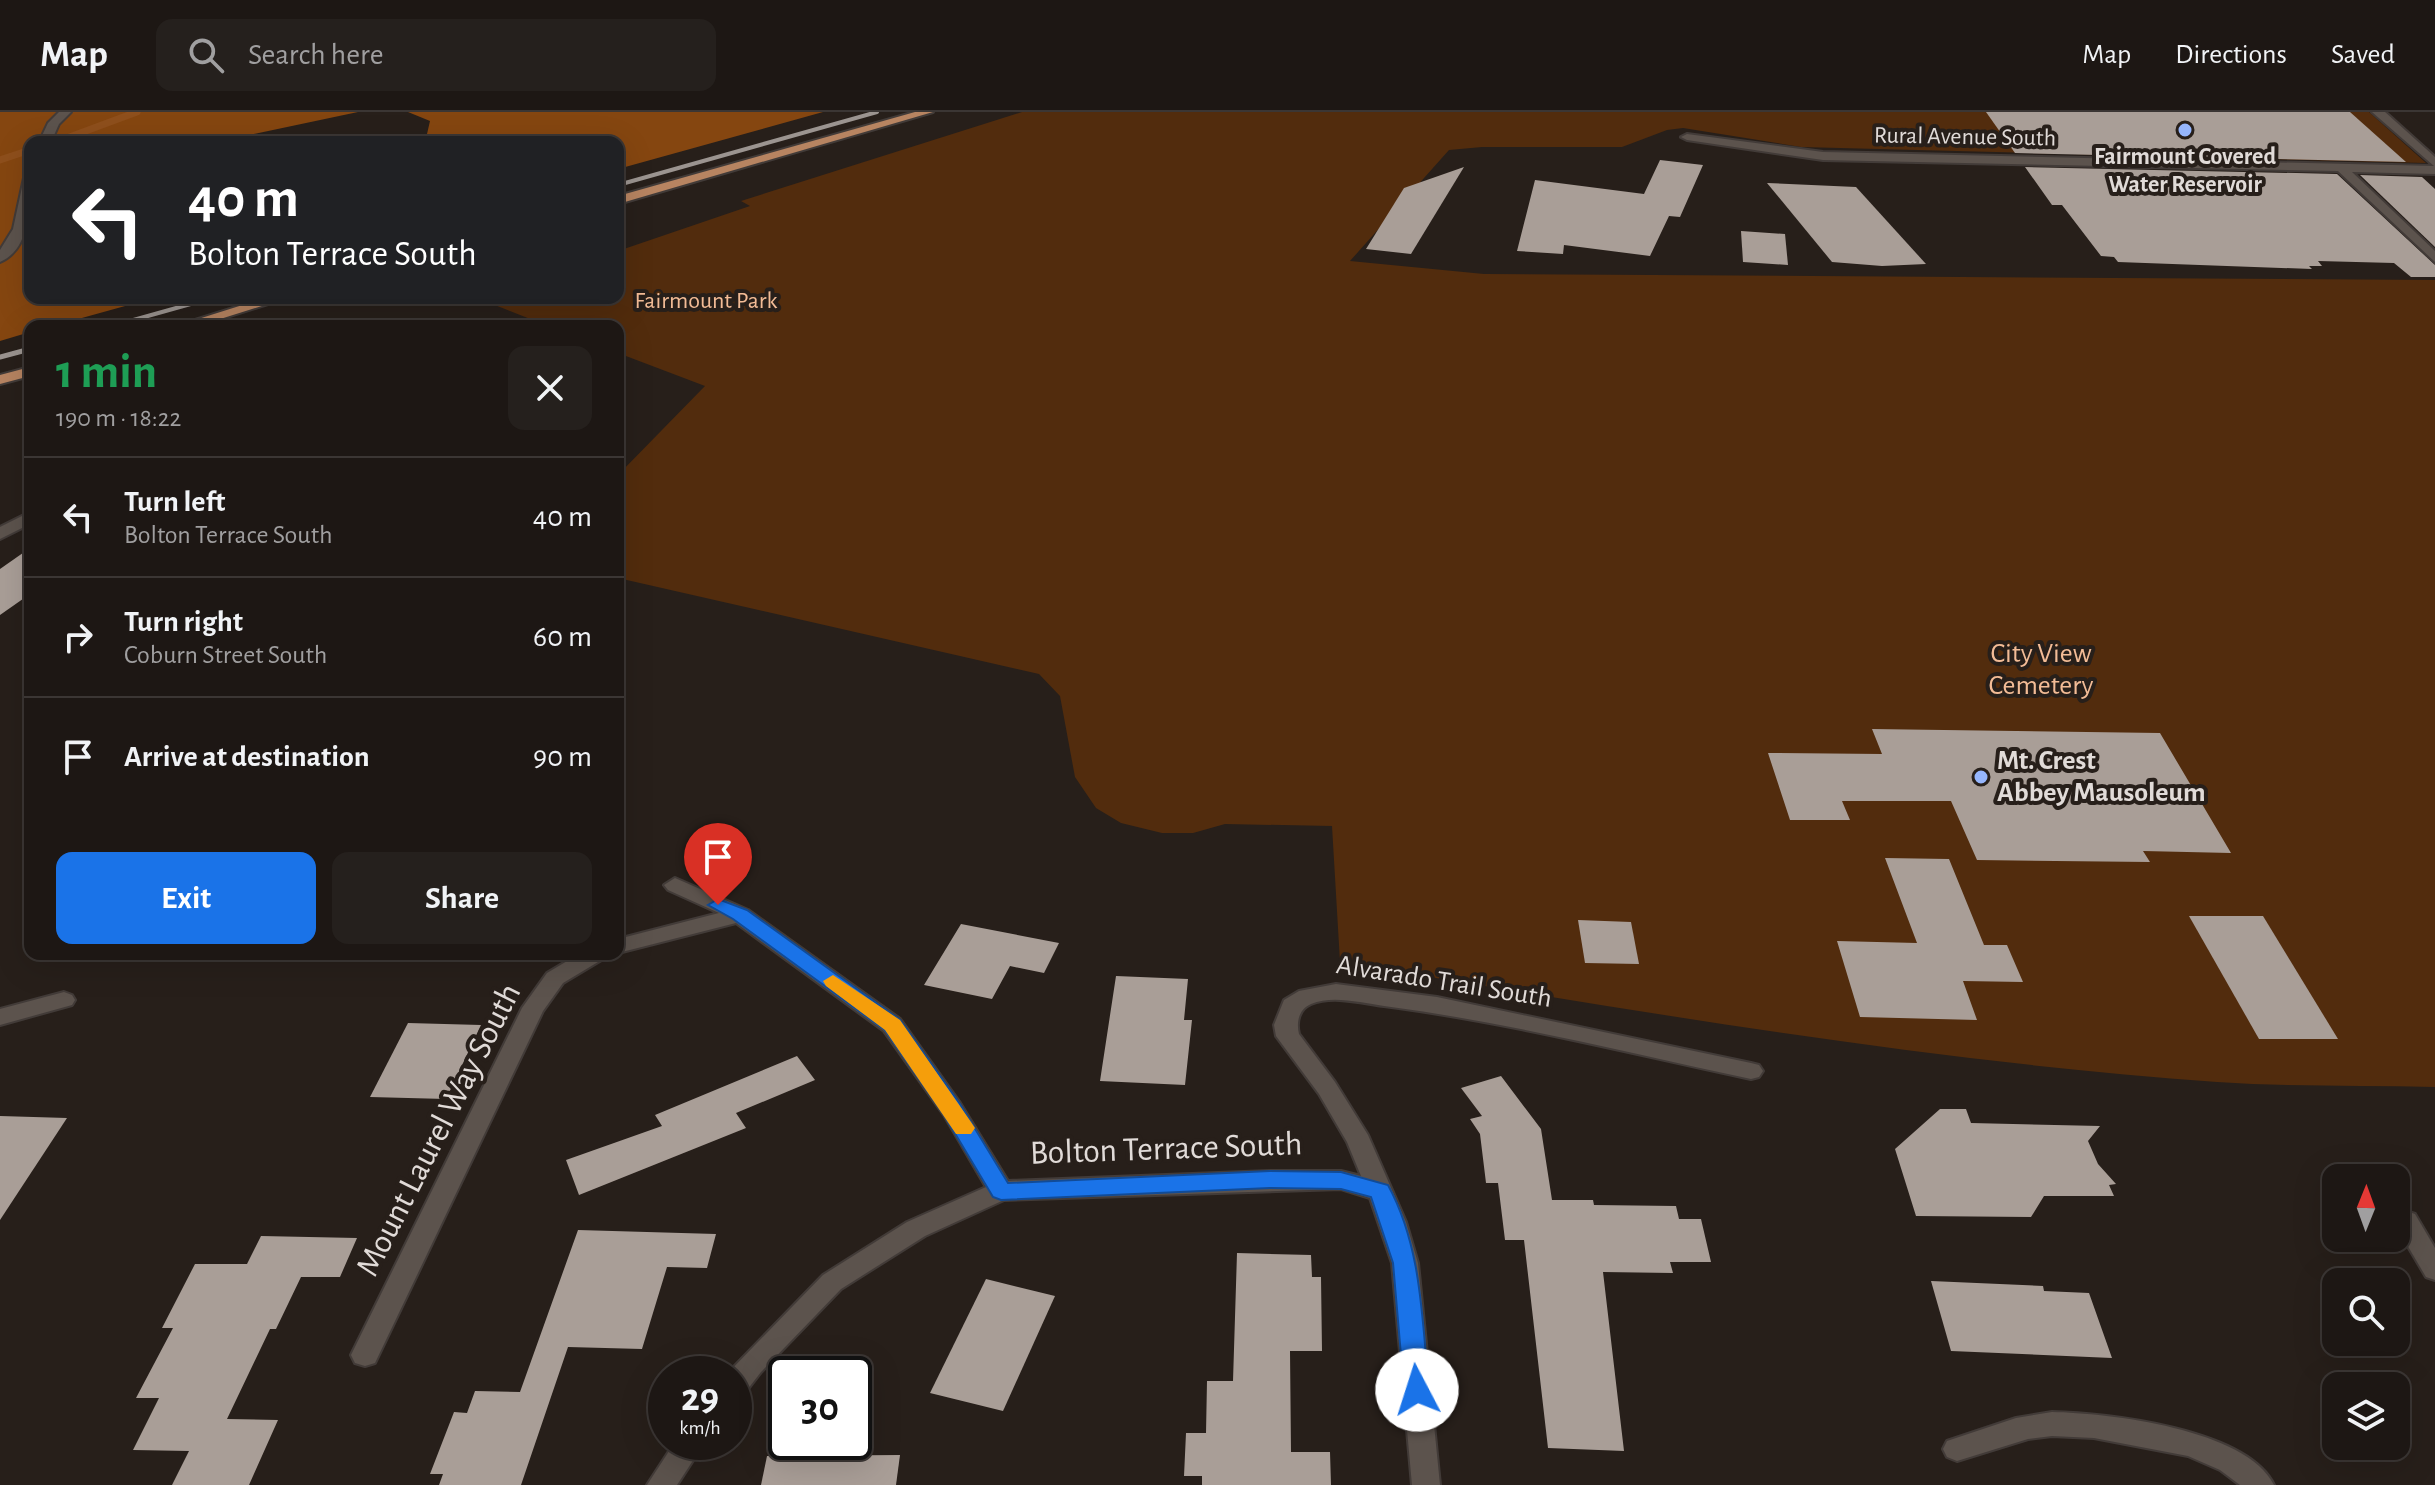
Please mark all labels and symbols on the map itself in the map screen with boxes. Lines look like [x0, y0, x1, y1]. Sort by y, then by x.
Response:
marker: Fairmount Covered Water Reservoir [2176, 121, 2194, 139]
street label: Rural Avenue South [1874, 123, 2056, 151]
place label: Fairmount Covered Water Reservoir [2094, 145, 2276, 197]
park label: Fairmount Park [635, 289, 777, 313]
park label: City View Cemetery [1988, 640, 2094, 700]
place label: Mt. Crest Abbey Mausoleum [1997, 747, 2206, 807]
marker: Mt. Crest Abbey Mausoleum [1972, 768, 1990, 786]
pin [684, 823, 752, 905]
street label: Alvarado Trail South [1334, 951, 1554, 1013]
street label: Mount Laurel Way South [350, 978, 528, 1282]
street label: Bolton Terrace South [1029, 1127, 1303, 1171]
north arrow [2322, 1164, 2410, 1252]
position arrow [1375, 1348, 1459, 1432]
speed limit sign: 30 [768, 1356, 872, 1460]

